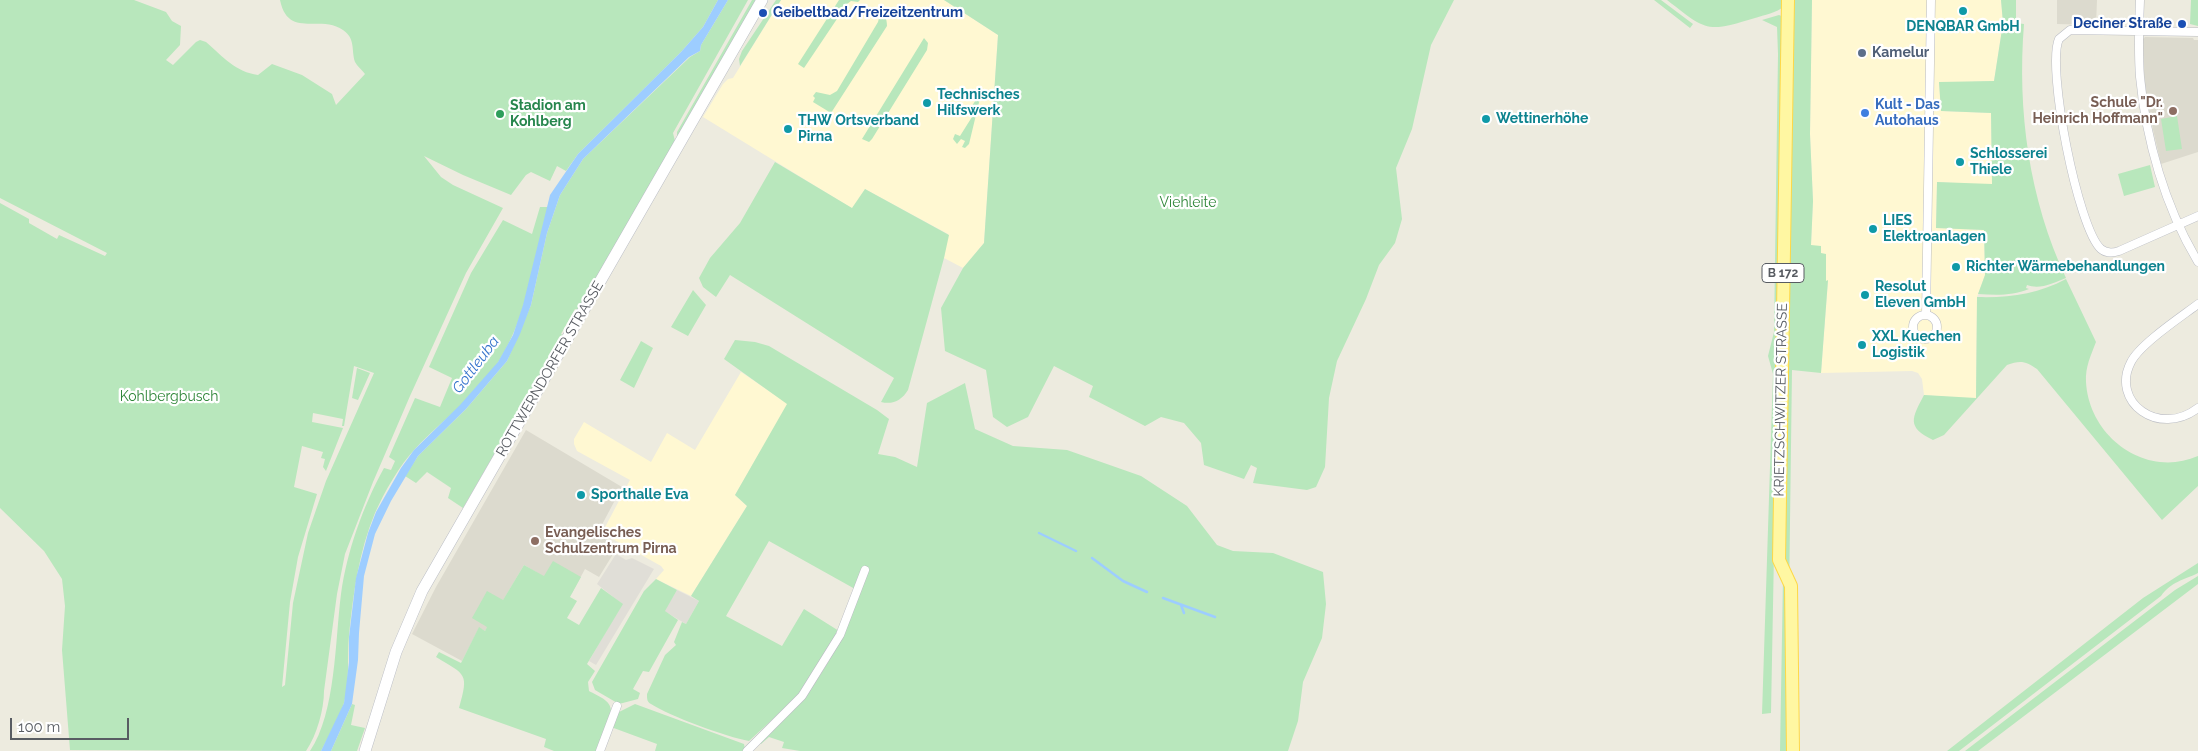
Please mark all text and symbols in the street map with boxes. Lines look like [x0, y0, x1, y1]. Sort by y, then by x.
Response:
place label: Geibeltbad/Freizeitzentrum [773, 5, 963, 21]
marker: DENQBAR GmbH [1957, 5, 1969, 17]
marker: Geibeltbad/Freizeitzentrum [757, 7, 769, 19]
place label: Deciner Straße [2073, 16, 2172, 32]
marker: Deciner Straße [2176, 18, 2188, 30]
place label: DENQBAR GmbH [1906, 19, 2020, 35]
place label: Kamelur [1872, 45, 1929, 61]
marker: Kamelur [1856, 47, 1868, 59]
place label: Technisches Hilfswerk [937, 87, 1020, 120]
place label: Schule "Dr. Heinrich Hoffmann" [2033, 95, 2163, 128]
marker: Technisches Hilfswerk [921, 97, 933, 109]
place label: Kult - Das Autohaus [1875, 97, 1940, 130]
place label: Stadion am Kohlberg [510, 98, 586, 130]
marker: Schule "Dr. Heinrich Hoffmann" [2167, 105, 2179, 117]
marker: Kult - Das Autohaus [1859, 107, 1871, 119]
marker: Stadion am Kohlberg [494, 108, 506, 120]
place label: Wettinerhöhe [1496, 111, 1588, 127]
place label: THW Ortsverband Pirna [798, 113, 919, 146]
marker: Wettinerhöhe [1480, 113, 1492, 125]
marker: THW Ortsverband Pirna [782, 123, 794, 135]
place label: Schlosserei Thiele [1970, 146, 2047, 178]
marker: Schlosserei Thiele [1954, 156, 1966, 168]
park label: Viehleite [1160, 195, 1216, 211]
place label: LIES Elektroanlagen [1883, 213, 1986, 246]
marker: LIES Elektroanlagen [1867, 223, 1879, 235]
place label: Richter Wärmebehandlungen [1966, 259, 2165, 275]
marker: Richter Wärmebehandlungen [1950, 261, 1962, 273]
road number: B 172 [1762, 264, 1804, 282]
street label: ROTTWERNDORFER STRASSE [493, 278, 607, 460]
place label: Resolut Eleven GmbH [1875, 279, 1966, 312]
marker: Resolut Eleven GmbH [1859, 289, 1871, 301]
street label: KRIETZSCHWITZER STRASSE [1771, 303, 1791, 497]
place label: XXL Kuechen Logistik [1872, 329, 1961, 362]
water label: Gottleuba [449, 333, 503, 397]
marker: XXL Kuechen Logistik [1856, 339, 1868, 351]
park label: Kohlbergbusch [120, 389, 218, 405]
place label: Sporthalle Eva [591, 487, 689, 503]
marker: Sporthalle Eva [575, 489, 587, 501]
place label: Evangelisches Schulzentrum Pirna [545, 525, 677, 558]
marker: Evangelisches Schulzentrum Pirna [529, 535, 541, 547]
scale bar [12, 708, 131, 740]
text: 100 m [18, 718, 60, 736]

